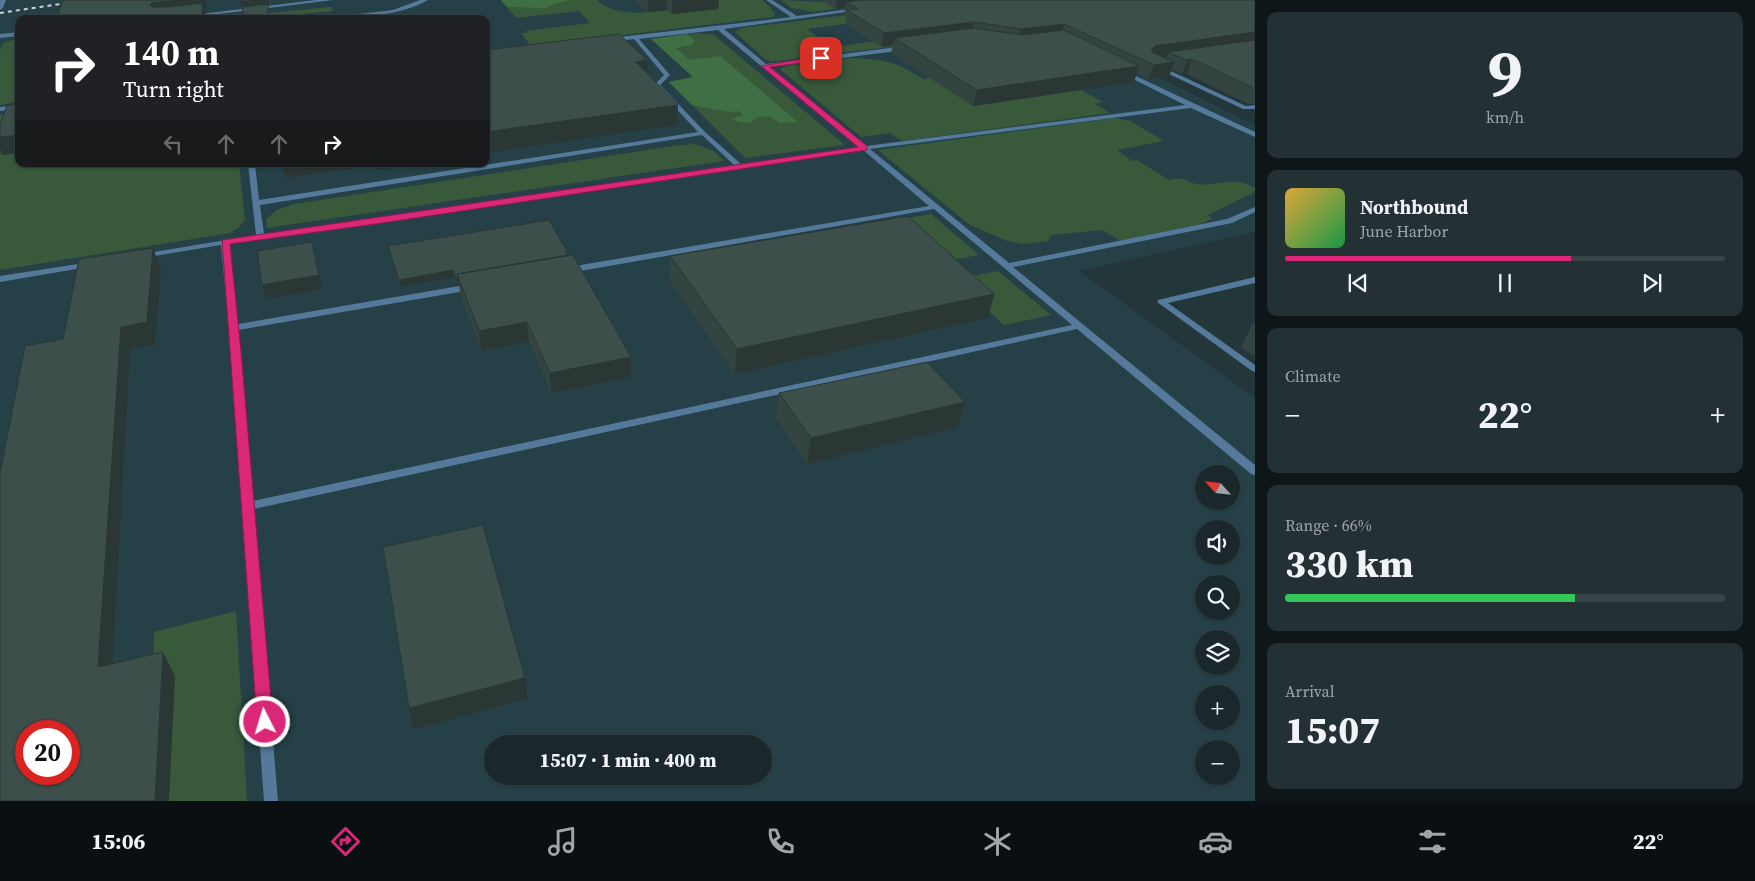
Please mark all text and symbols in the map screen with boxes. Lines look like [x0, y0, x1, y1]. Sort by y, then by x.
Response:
text: 140 m [123, 29, 219, 77]
text: 9 [1487, 29, 1523, 118]
icon: right [40, 35, 105, 100]
pin [800, 37, 842, 79]
icon: arrive [807, 44, 835, 72]
text: Turn right [123, 74, 224, 104]
text: km/h [1486, 106, 1524, 128]
icon: left [159, 130, 187, 158]
icon: ahead [212, 130, 240, 158]
icon: ahead [265, 130, 293, 158]
icon: right [318, 130, 346, 158]
text: Northbound [1360, 194, 1468, 220]
text: June Harbor [1360, 220, 1448, 242]
icon: previous [1344, 269, 1372, 297]
icon: pause [1491, 269, 1519, 297]
icon: next [1638, 269, 1666, 297]
text: Climate [1285, 365, 1341, 387]
text: 22° [1478, 389, 1532, 441]
text: − [1285, 396, 1300, 434]
text: + [1710, 396, 1725, 434]
north arrow [1195, 465, 1240, 510]
map controls [1195, 465, 1240, 785]
text: Range · 66% [1285, 514, 1372, 536]
button: sound [1195, 520, 1240, 565]
text: 330 km [1285, 538, 1413, 590]
button: search [1195, 575, 1240, 620]
button: layers [1195, 630, 1240, 675]
text: Arrival [1285, 680, 1334, 702]
button: + [1195, 685, 1240, 730]
position arrow [238, 695, 290, 747]
text: 15:07 [1285, 704, 1380, 756]
speed limit sign: 20 [15, 720, 80, 785]
button: − [1195, 740, 1240, 785]
text: 15:07 · 1 min · 400 m [539, 747, 717, 773]
icon: directions [328, 824, 363, 859]
icon: music [545, 824, 580, 859]
icon: phone [763, 824, 798, 859]
icon: climate [980, 824, 1015, 859]
icon: car [1198, 824, 1233, 859]
icon: filters [1415, 824, 1450, 859]
text: 15:06 [91, 826, 146, 856]
text: 22° [1633, 826, 1664, 856]

